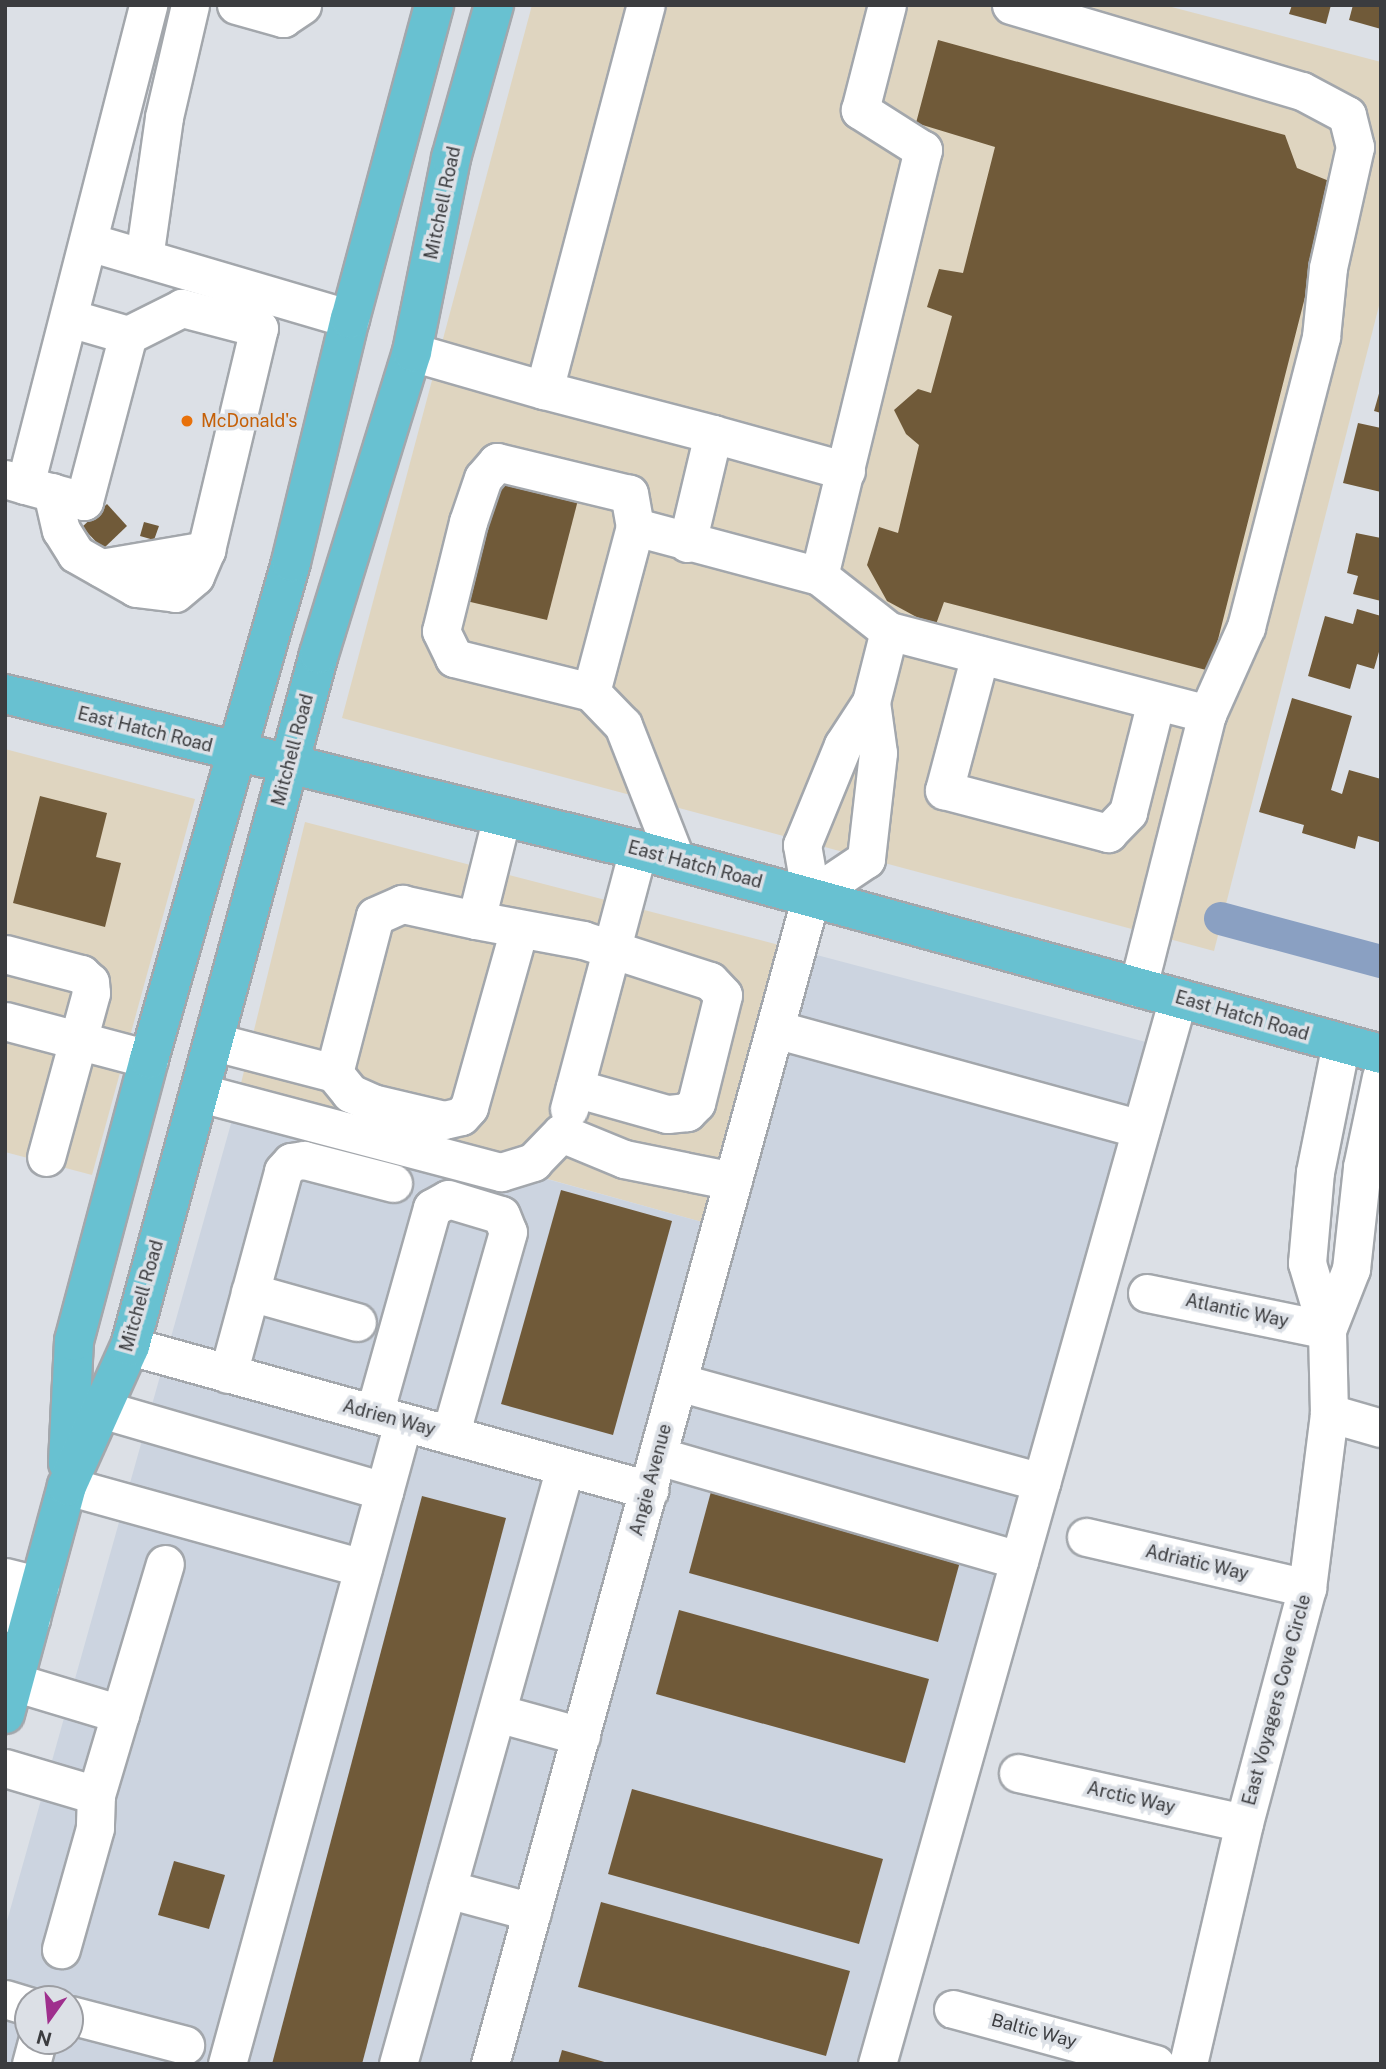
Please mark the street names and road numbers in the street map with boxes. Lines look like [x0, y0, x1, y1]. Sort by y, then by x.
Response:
street label: Mitchell Road [420, 144, 466, 262]
street label: Mitchell Road [268, 692, 318, 808]
street label: East Hatch Road [75, 703, 215, 757]
street label: East Hatch Road [625, 837, 765, 893]
street label: East Hatch Road [1173, 987, 1311, 1045]
street label: Mitchell Road [116, 1238, 168, 1354]
street label: Atlantic Way [1183, 1289, 1291, 1333]
street label: Adrien Way [340, 1395, 438, 1441]
street label: Angie Avenue [626, 1422, 676, 1538]
street label: Adriatic Way [1143, 1541, 1251, 1585]
street label: East Voyagers Cove Circle [1238, 1592, 1316, 1808]
street label: Arctic Way [1085, 1777, 1177, 1819]
street label: Baltic Way [989, 2009, 1079, 2053]

